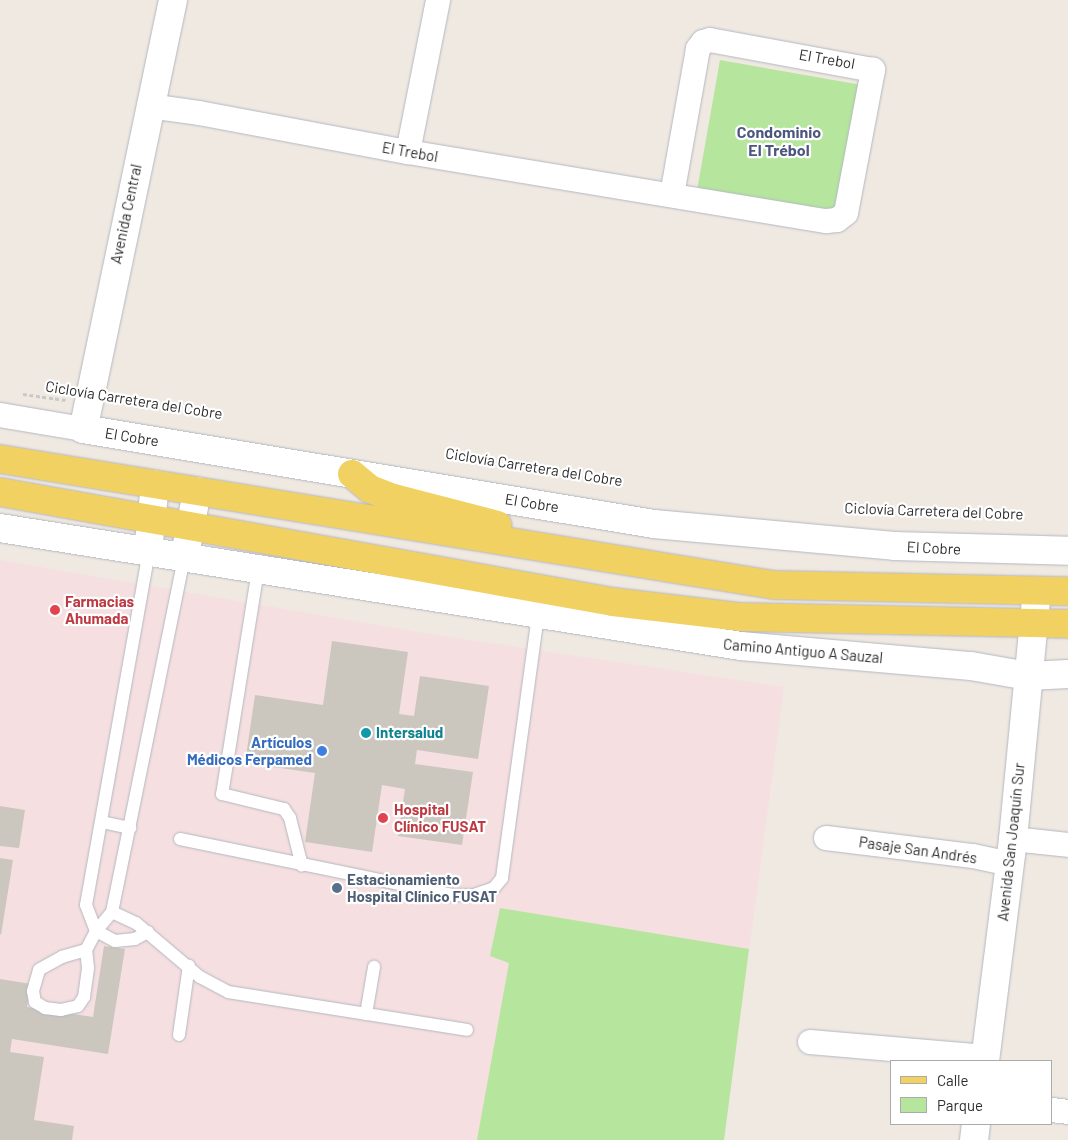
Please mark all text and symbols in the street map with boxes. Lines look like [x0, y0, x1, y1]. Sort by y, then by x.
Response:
street label: El Trebol [798, 45, 856, 73]
district label: Condominio El Trébol [737, 122, 821, 160]
street label: El Trebol [381, 138, 439, 166]
street label: Avenida Central [107, 162, 145, 266]
street label: Ciclovía Carretera del Cobre [44, 377, 224, 423]
street label: El Cobre [104, 424, 160, 450]
street label: Ciclovía Carretera del Cobre [444, 444, 624, 490]
street label: El Cobre [504, 490, 560, 516]
street label: Ciclovía Carretera del Cobre [844, 499, 1024, 523]
street label: El Cobre [906, 538, 962, 558]
place label: Farmacias Ahumada [65, 592, 134, 627]
marker: Farmacias Ahumada [49, 604, 61, 616]
street label: Camino Antiguo A Sauzal [722, 635, 884, 667]
place label: Intersalud [376, 724, 443, 742]
marker: Intersalud [360, 727, 372, 739]
place label: Artículos Médicos Ferpamed [187, 733, 312, 768]
marker: Artículos Médicos Ferpamed [316, 745, 328, 757]
street label: Avenida San Joaquín Sur [994, 762, 1028, 922]
place label: Hospital Clínico FUSAT [394, 800, 486, 835]
marker: Hospital Clínico FUSAT [376, 811, 390, 825]
street label: Pasaje San Andrés [858, 833, 978, 867]
place label: Estacionamiento Hospital Clínico FUSAT [347, 870, 497, 905]
marker: Estacionamiento Hospital Clínico FUSAT [331, 882, 343, 894]
legend [890, 1060, 1053, 1125]
text: Calle [937, 1071, 969, 1089]
text: Parque [937, 1096, 983, 1114]

